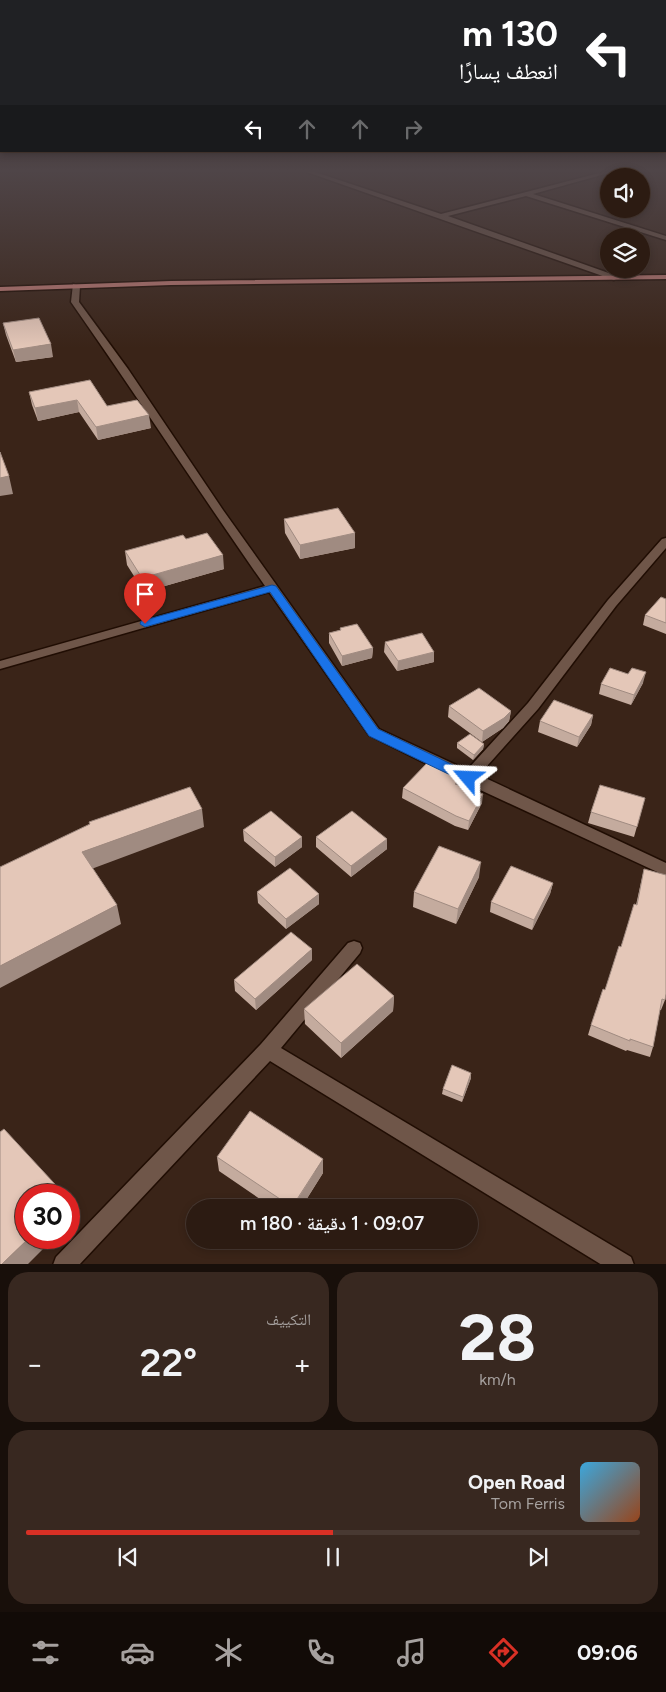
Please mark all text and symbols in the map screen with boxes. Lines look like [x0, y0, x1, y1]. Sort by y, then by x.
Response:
text: 130 m [462, 13, 558, 55]
icon: left [576, 20, 641, 85]
text: انعطف يسارًا [459, 58, 558, 85]
icon: left [240, 115, 268, 143]
icon: ahead [293, 115, 321, 143]
icon: ahead [346, 115, 374, 143]
icon: right [399, 115, 427, 143]
map controls [600, 168, 650, 278]
button: sound [600, 168, 650, 218]
button: layers [600, 228, 650, 278]
pin [124, 573, 166, 624]
icon: arrive [131, 580, 159, 608]
position arrow [441, 751, 493, 803]
speed limit sign: 30 [15, 1184, 80, 1249]
text: 09:07 · 1 دقيقة · 180 m [240, 1212, 424, 1235]
text: 28 [459, 1298, 536, 1376]
text: التكييف [266, 1310, 311, 1329]
text: 22° [140, 1340, 197, 1386]
text: − [26, 1347, 43, 1381]
text: + [294, 1347, 311, 1381]
text: km/h [479, 1370, 516, 1389]
text: Open Road [468, 1471, 565, 1494]
text: Tom Ferris [491, 1494, 565, 1513]
icon: previous [114, 1543, 142, 1571]
icon: pause [319, 1543, 347, 1571]
icon: next [524, 1543, 552, 1571]
icon: filters [28, 1635, 63, 1670]
icon: car [120, 1635, 155, 1670]
icon: climate [211, 1635, 246, 1670]
icon: phone [303, 1635, 338, 1670]
icon: music [394, 1635, 429, 1670]
icon: directions [486, 1635, 521, 1670]
text: 09:06 [577, 1639, 638, 1666]

